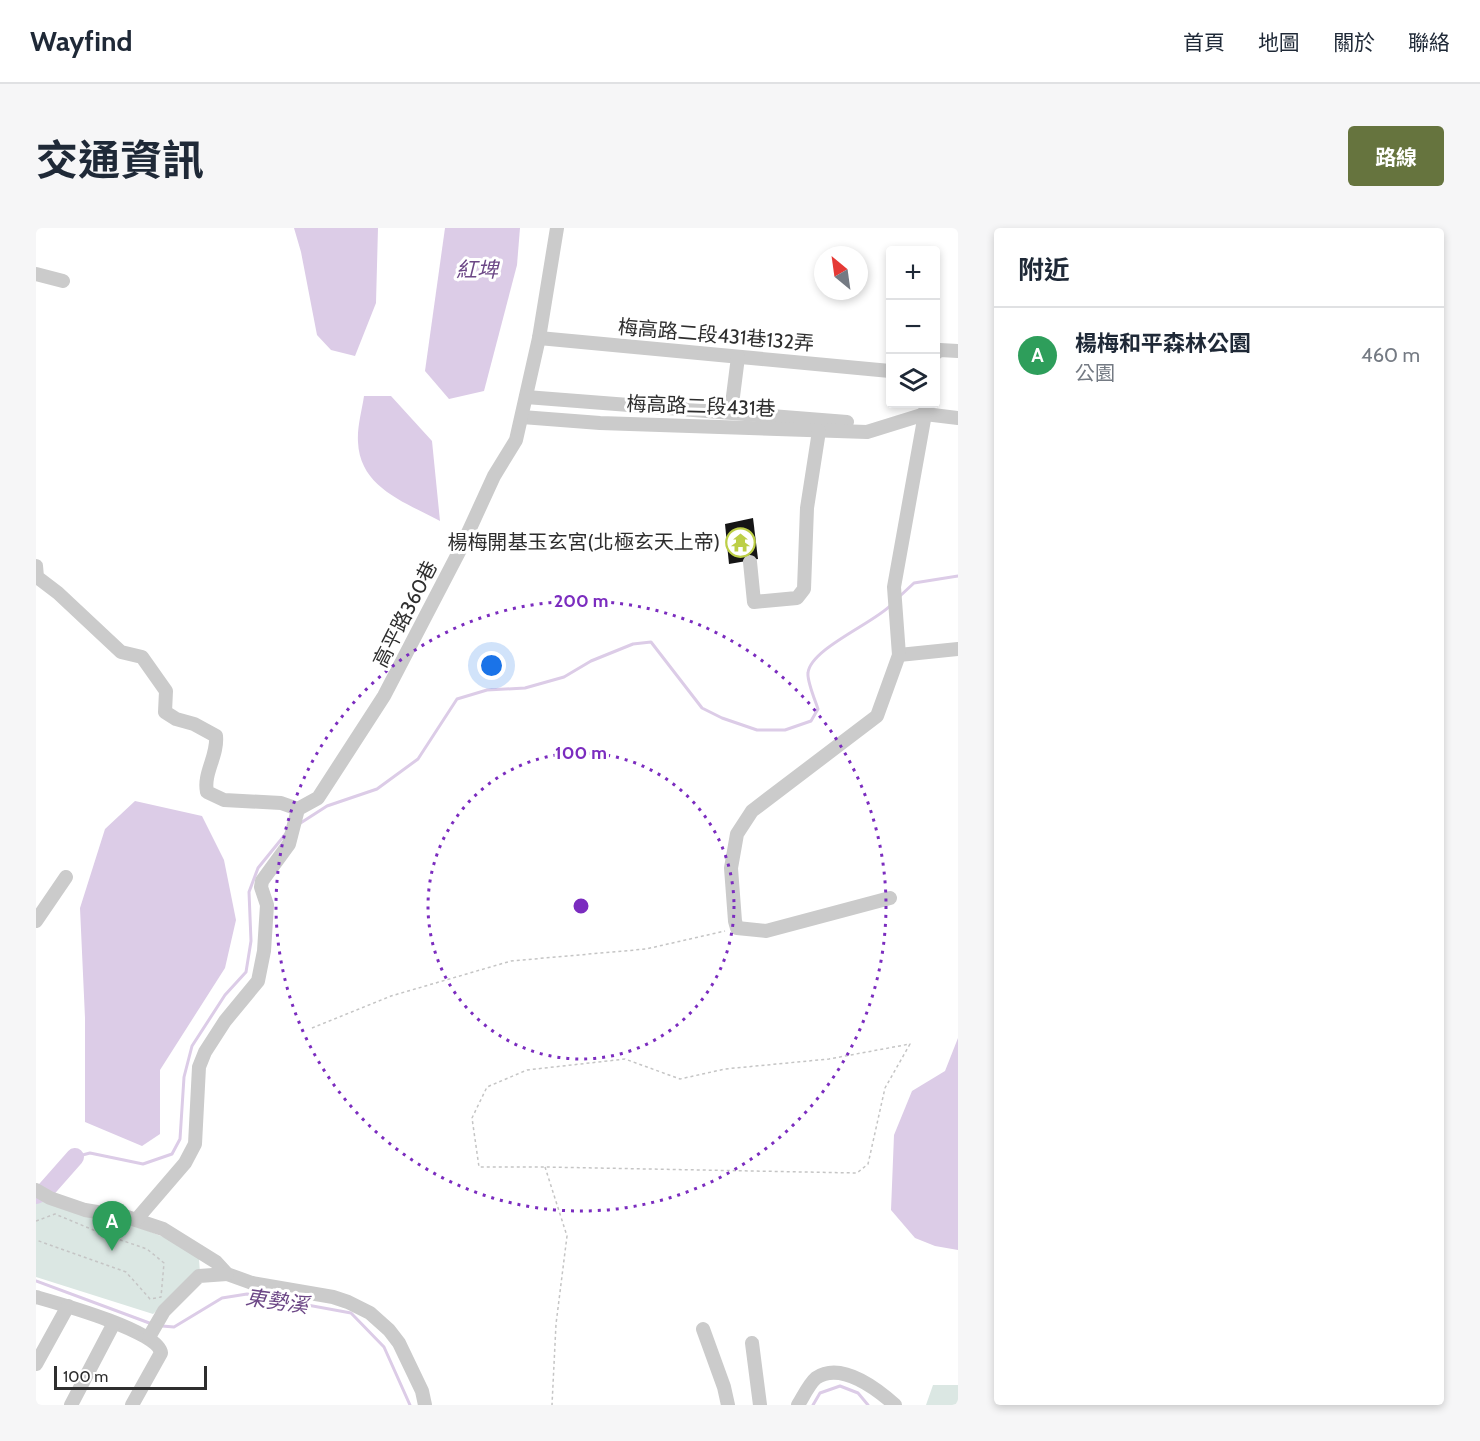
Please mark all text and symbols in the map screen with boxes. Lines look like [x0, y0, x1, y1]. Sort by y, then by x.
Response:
text: Wayfind [30, 24, 132, 58]
text: 首頁 [1183, 30, 1225, 55]
text: 地圖 [1258, 30, 1300, 55]
text: 關於 [1333, 30, 1375, 55]
text: 聯絡 [1408, 30, 1450, 55]
button: 路線 [1348, 126, 1444, 186]
text: 交通資訊 [36, 134, 204, 186]
north arrow [814, 246, 868, 300]
map controls [886, 246, 940, 408]
button: + [886, 246, 940, 300]
text: 附近 [1018, 254, 1070, 286]
water label: 紅埤 [456, 257, 501, 282]
button: − [886, 300, 940, 354]
street label: 梅高路二段431巷132弄 [617, 314, 815, 356]
text: 楊梅和平森林公園 [1075, 330, 1251, 357]
text: A [1031, 343, 1044, 367]
text: 460 m [1361, 343, 1420, 367]
button: layers [886, 354, 940, 408]
text: 公園 [1075, 361, 1115, 385]
street label: 梅高路二段431巷 [626, 391, 776, 421]
temple icon: 楊梅開基玉玄宮(北極玄天上帝) [725, 526, 757, 558]
place label: 楊梅開基玉玄宮(北極玄天上帝) [447, 530, 720, 554]
street label: 高平路360巷 [368, 557, 442, 671]
text: 200 m [554, 590, 608, 612]
your location [477, 651, 506, 680]
text: 100 m [555, 742, 607, 764]
centre of rings [571, 896, 591, 916]
pin: A [92, 1202, 132, 1251]
water label: 東勢溪 [244, 1284, 313, 1318]
scale bar [54, 1363, 207, 1390]
text: 100 m [63, 1367, 108, 1386]

